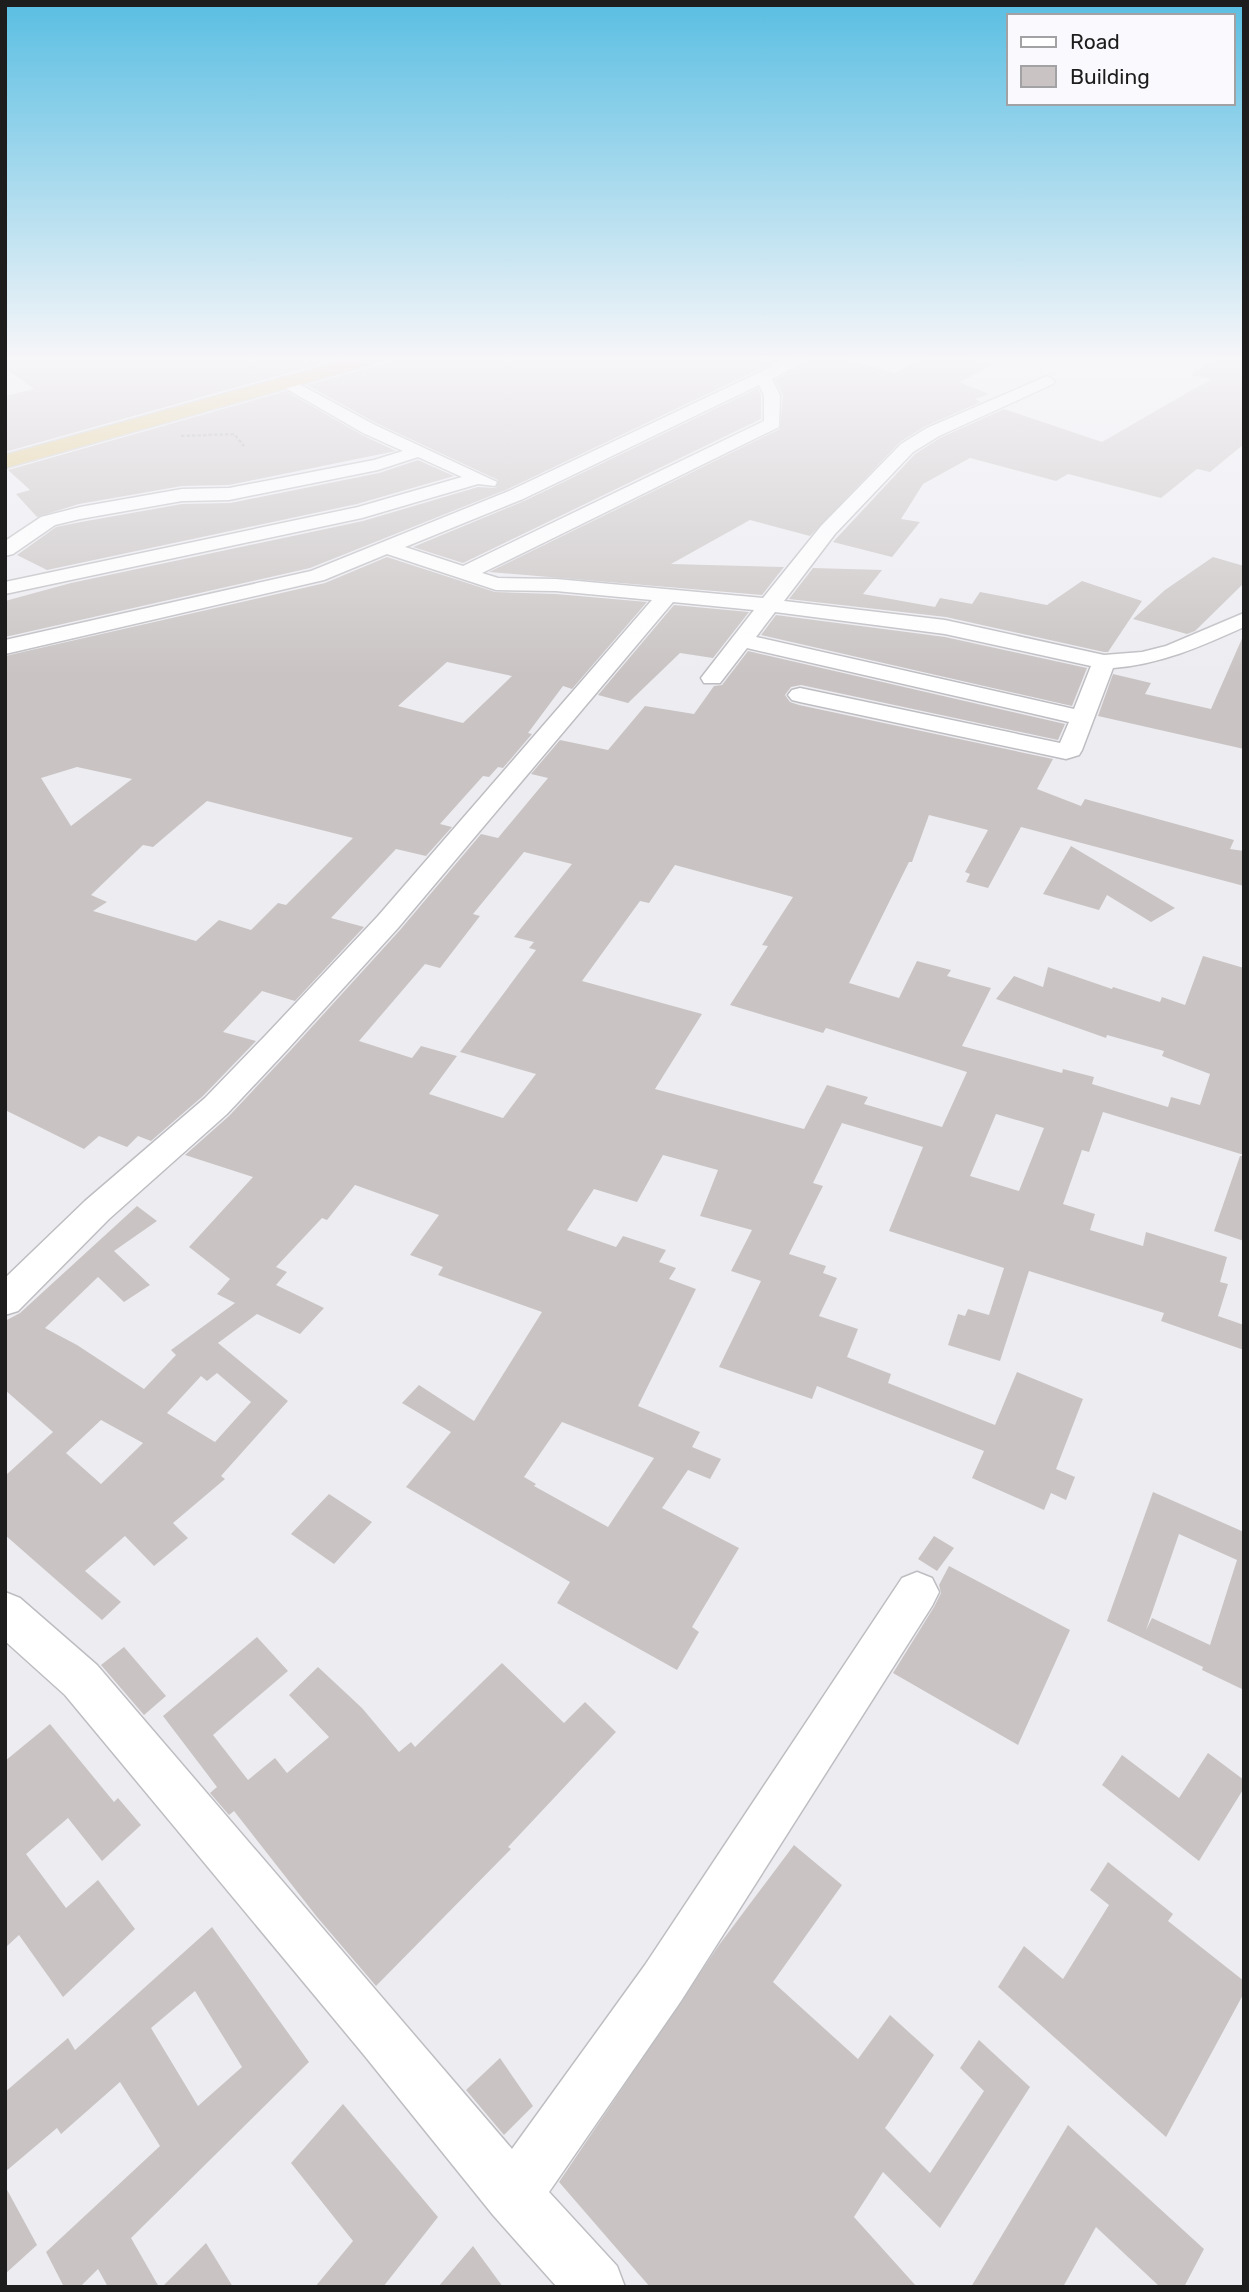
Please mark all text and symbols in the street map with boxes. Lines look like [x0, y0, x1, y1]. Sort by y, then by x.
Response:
legend [1007, 14, 1235, 105]
text: Road [1070, 29, 1120, 54]
text: Building [1070, 64, 1150, 89]

